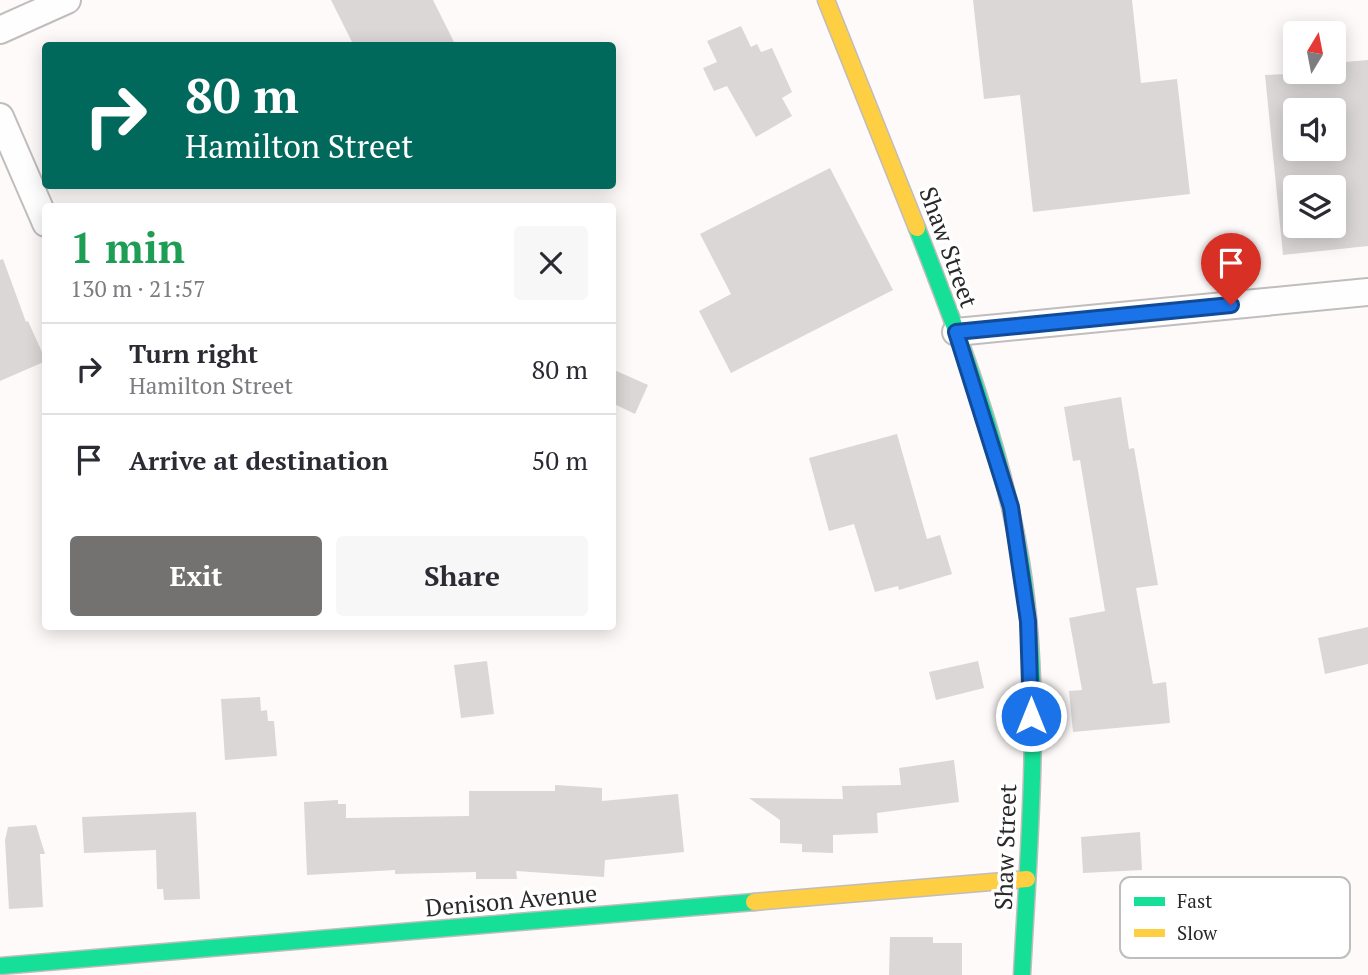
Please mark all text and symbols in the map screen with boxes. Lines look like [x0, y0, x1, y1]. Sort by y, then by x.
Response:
north arrow [1283, 21, 1346, 84]
map controls [1283, 21, 1346, 238]
text: 80 m [185, 62, 299, 127]
icon: right [70, 70, 161, 161]
button: sound [1283, 98, 1346, 161]
text: Hamilton Street [185, 125, 413, 167]
button: layers [1283, 175, 1346, 238]
street label: Shaw Street [912, 182, 986, 312]
text: 1 min [70, 219, 185, 275]
button: close [514, 226, 588, 300]
pin [1201, 233, 1261, 305]
icon: arrive [1212, 244, 1250, 282]
text: 130 m · 21:57 [70, 273, 205, 304]
text: Turn right [129, 336, 258, 370]
icon: right [70, 350, 108, 388]
text: 80 m [532, 352, 588, 386]
text: Hamilton Street [129, 370, 293, 401]
icon: arrive [70, 441, 108, 479]
text: Arrive at destination [129, 443, 388, 477]
text: 50 m [532, 443, 588, 477]
button: Exit [70, 536, 322, 616]
button: Share [336, 536, 588, 616]
position arrow [994, 679, 1068, 753]
street label: Shaw Street [987, 783, 1023, 911]
street label: Denison Avenue [424, 877, 598, 923]
legend [1120, 877, 1350, 958]
text: Fast [1177, 888, 1212, 913]
text: Slow [1177, 920, 1218, 945]

